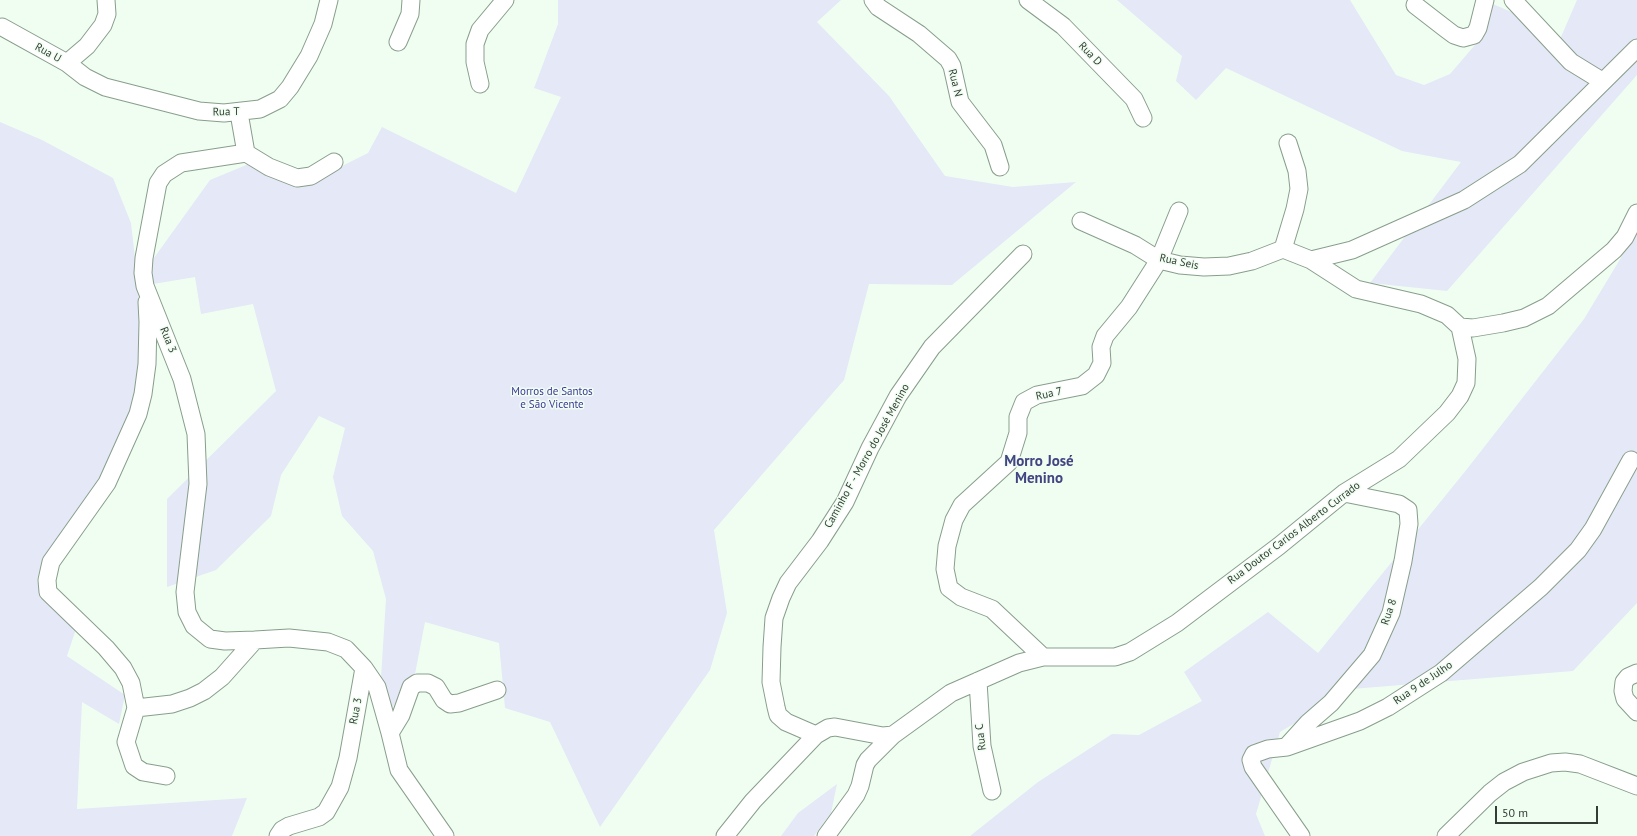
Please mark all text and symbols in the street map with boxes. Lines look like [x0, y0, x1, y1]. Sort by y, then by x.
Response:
street label: Rua D [1076, 39, 1104, 69]
street label: Rua U [33, 40, 63, 66]
street label: Rua N [945, 68, 965, 98]
street label: Rua T [212, 105, 240, 119]
street label: Rua Seis [1158, 251, 1200, 273]
street label: Rua 3 [157, 325, 179, 355]
street label: Caminho F - Morro do José Menino [822, 382, 912, 530]
park label: Morros de Santos e São Vicente [511, 385, 593, 411]
street label: Rua 7 [1034, 385, 1064, 403]
district label: Morro José Menino [1004, 453, 1074, 488]
street label: Rua Doutor Carlos Alberto Currado [1225, 479, 1363, 587]
street label: Rua 8 [1378, 597, 1400, 627]
street label: Rua 9 de Julho [1391, 658, 1455, 708]
street label: Rua 3 [347, 697, 365, 725]
street label: Rua C [973, 723, 989, 751]
scale bar [1497, 798, 1600, 824]
text: 50 m [1502, 805, 1528, 820]

